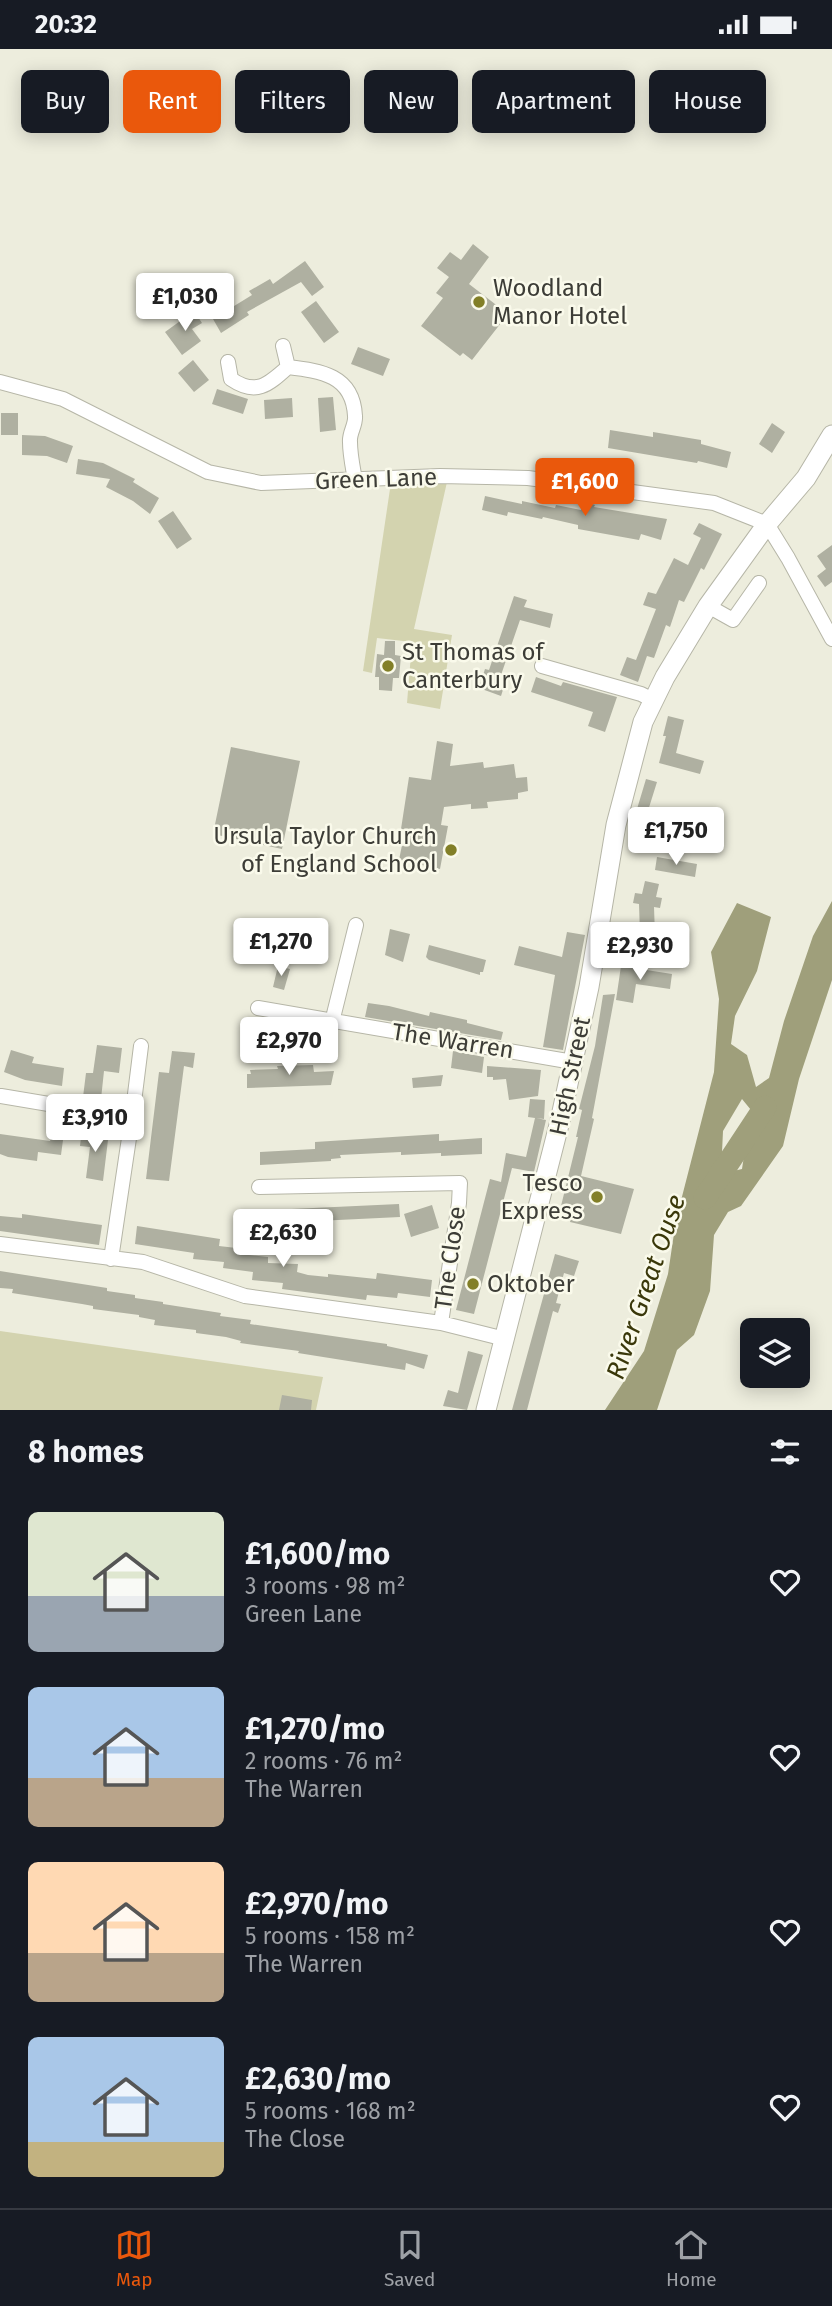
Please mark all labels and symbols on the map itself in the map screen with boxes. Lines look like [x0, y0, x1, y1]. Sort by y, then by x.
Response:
pin: £1,030 [128, 273, 242, 333]
place label: Woodland Manor Hotel [493, 274, 627, 330]
marker: Woodland Manor Hotel [471, 294, 487, 310]
pin: £1,600 [528, 459, 642, 518]
street label: Green Lane [314, 463, 438, 495]
place label: St Thomas of Canterbury [402, 638, 546, 694]
marker: St Thomas of Canterbury [380, 658, 396, 674]
pin: £1,750 [619, 807, 733, 867]
place label: Ursula Taylor Church of England School [213, 822, 437, 878]
marker: Ursula Taylor Church of England School [443, 842, 459, 858]
pin: £1,270 [224, 919, 338, 978]
pin: £2,930 [583, 923, 697, 982]
street label: High Street [544, 1014, 596, 1138]
pin: £2,970 [232, 1017, 346, 1077]
street label: The Warren [390, 1018, 516, 1064]
pin: £3,910 [38, 1095, 152, 1154]
place label: Tesco Express [500, 1169, 583, 1225]
marker: Tesco Express [589, 1189, 605, 1205]
water label: River Great Ouse [600, 1191, 692, 1383]
street label: The Close [429, 1204, 471, 1312]
pin: £2,630 [226, 1209, 340, 1269]
place label: Oktober [487, 1270, 576, 1298]
marker: Oktober [465, 1276, 481, 1292]

